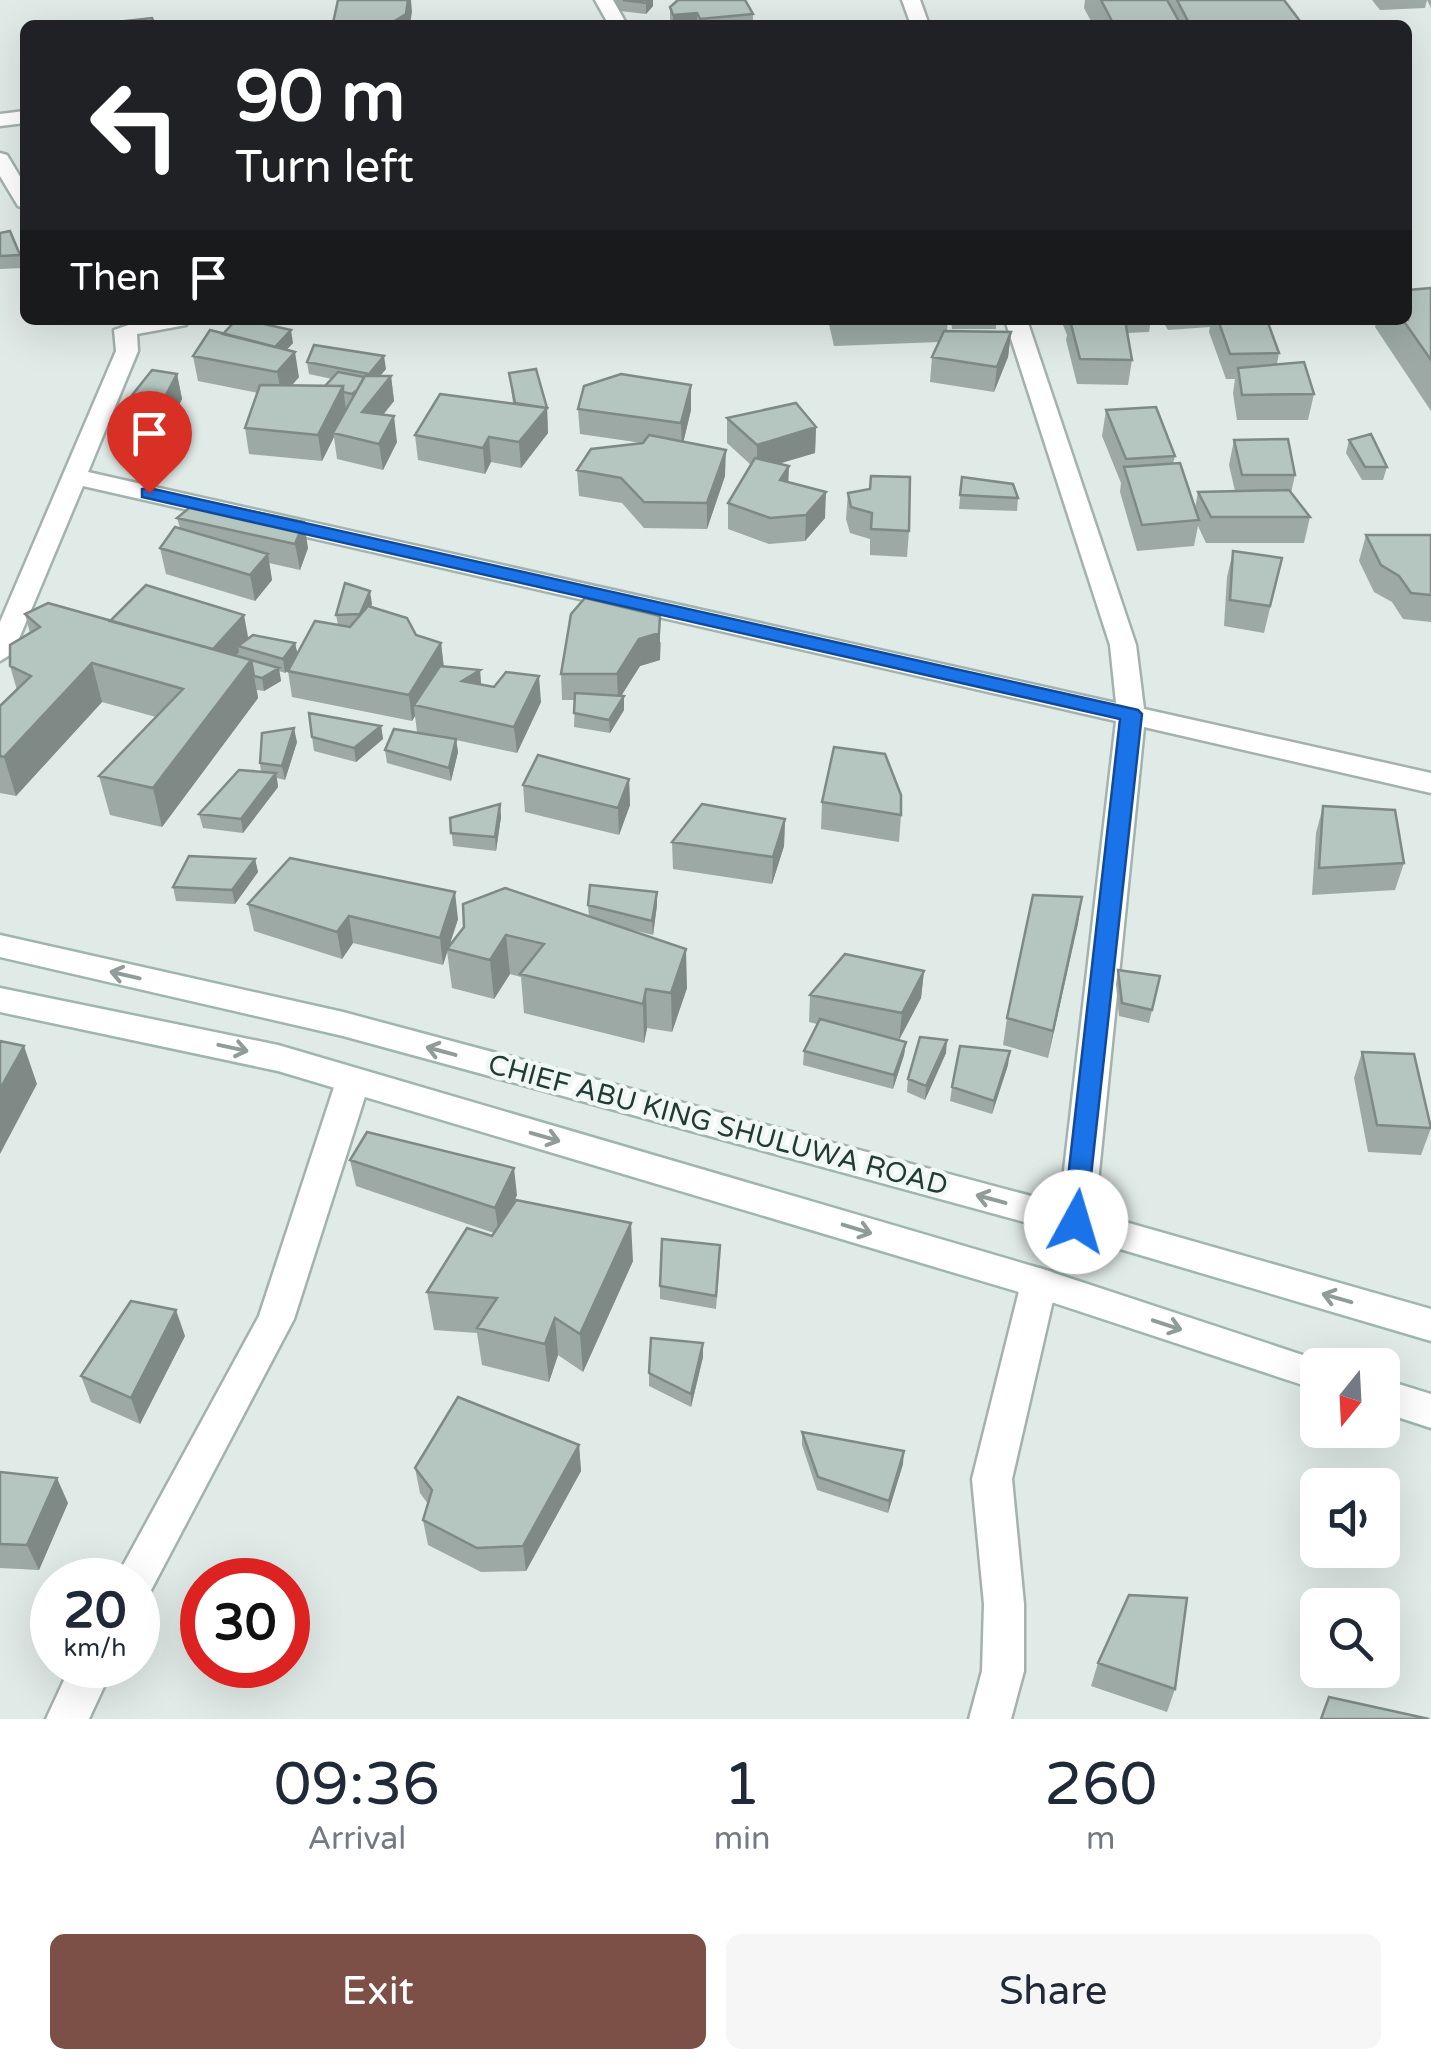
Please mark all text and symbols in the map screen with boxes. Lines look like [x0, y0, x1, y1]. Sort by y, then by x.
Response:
text: 90 m [235, 56, 405, 140]
icon: left [70, 60, 200, 190]
text: Turn left [235, 141, 414, 195]
icon: arrive [181, 250, 236, 305]
text: Then [70, 255, 161, 301]
pin [107, 391, 192, 494]
icon: arrive [122, 406, 177, 461]
one-way arrow [110, 965, 142, 983]
one-way arrow [216, 1040, 248, 1059]
one-way arrow [426, 1040, 457, 1059]
street label: CHIEF ABU KING SHULUWA ROAD [485, 1047, 951, 1203]
one-way arrow [529, 1129, 560, 1147]
position arrow [1024, 1170, 1128, 1274]
one-way arrow [976, 1189, 1007, 1208]
one-way arrow [841, 1221, 872, 1239]
one-way arrow [1322, 1288, 1354, 1306]
one-way arrow [1151, 1317, 1183, 1335]
north arrow [1300, 1348, 1400, 1448]
map controls [1300, 1348, 1400, 1688]
button: sound [1300, 1468, 1400, 1568]
speed limit sign: 30 [180, 1558, 310, 1688]
text: 20 [64, 1581, 126, 1641]
button: search [1300, 1588, 1400, 1688]
text: km/h [64, 1633, 126, 1663]
text: 09:36 [274, 1749, 440, 1821]
text: 1 [723, 1749, 761, 1821]
text: 260 [1044, 1749, 1157, 1821]
text: Arrival [307, 1820, 406, 1858]
text: min [714, 1820, 771, 1858]
text: m [1086, 1820, 1115, 1858]
button: Exit [50, 1934, 706, 2049]
button: Share [726, 1934, 1381, 2049]

